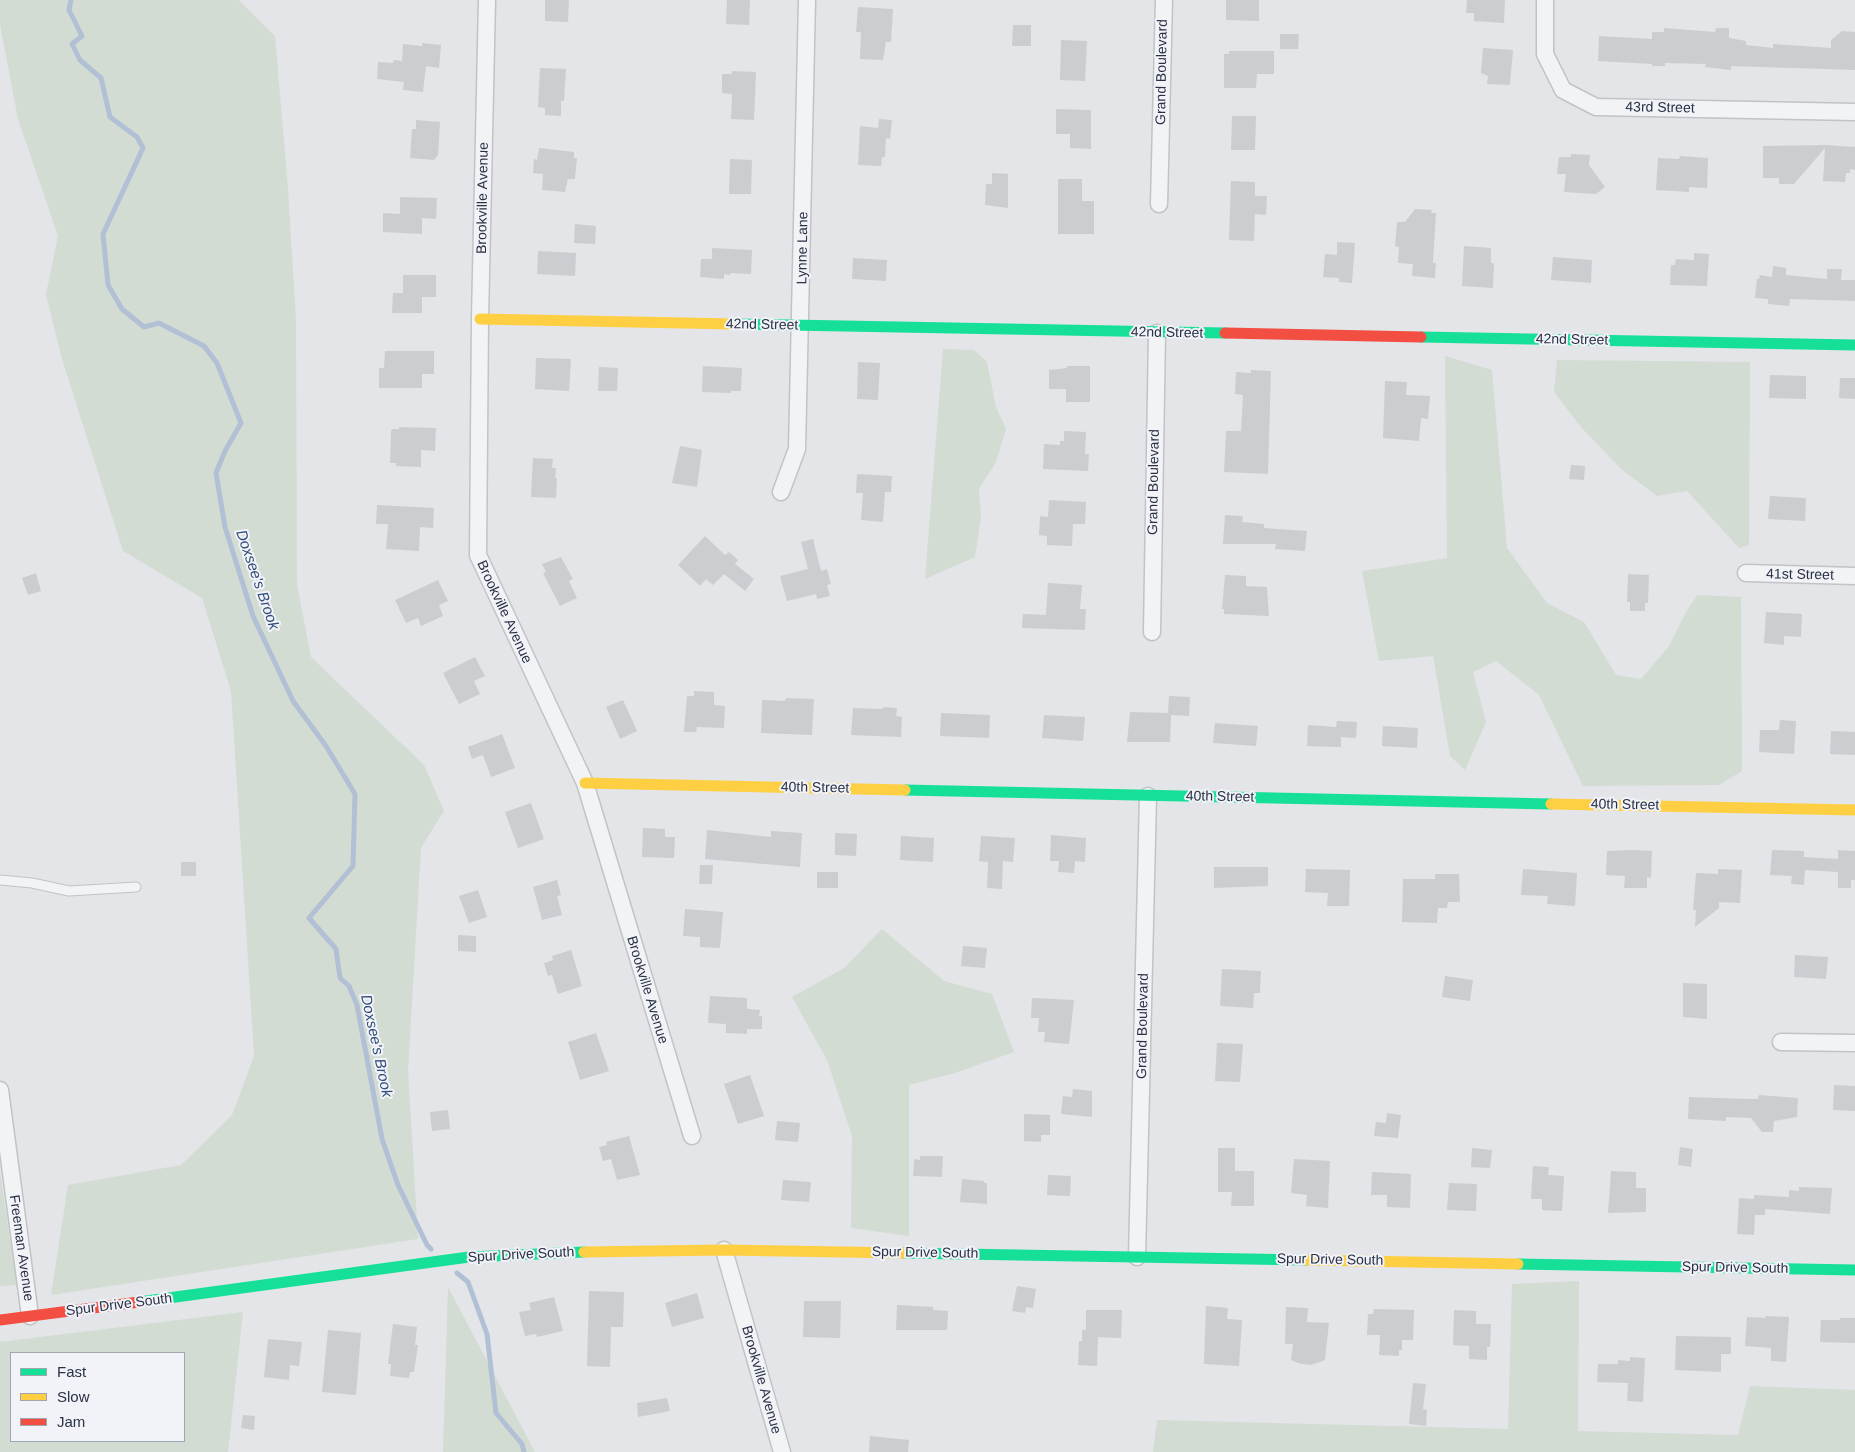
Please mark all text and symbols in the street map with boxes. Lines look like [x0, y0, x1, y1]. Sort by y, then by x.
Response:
street label: Grand Boulevard [1153, 19, 1171, 125]
street label: 43rd Street [1625, 99, 1695, 117]
street label: Brookville Avenue [474, 142, 492, 254]
street label: Lynne Lane [794, 212, 812, 284]
street label: 42nd Street [726, 316, 798, 334]
street label: 42nd Street [1131, 324, 1203, 342]
street label: 42nd Street [1536, 331, 1608, 349]
street label: Grand Boulevard [1145, 429, 1163, 535]
water label: Doxsee's Brook [231, 528, 283, 632]
street label: Brookville Avenue [473, 558, 535, 666]
street label: 41st Street [1766, 566, 1834, 584]
street label: 40th Street [781, 779, 849, 797]
street label: 40th Street [1186, 788, 1254, 806]
street label: 40th Street [1591, 796, 1659, 814]
street label: Brookville Avenue [623, 934, 671, 1046]
street label: Grand Boulevard [1134, 973, 1152, 1079]
water label: Doxsee's Brook [356, 993, 396, 1099]
street label: Freeman Avenue [5, 1194, 37, 1302]
street label: Spur Drive South [467, 1244, 575, 1266]
street label: Spur Drive South [872, 1244, 978, 1262]
street label: Spur Drive South [1277, 1251, 1383, 1269]
street label: Spur Drive South [1682, 1259, 1788, 1277]
street label: Spur Drive South [65, 1290, 173, 1320]
street label: Brookville Avenue [738, 1324, 784, 1436]
legend [10, 1352, 185, 1442]
text: Fast [57, 1363, 86, 1380]
text: Slow [57, 1388, 90, 1405]
text: Jam [57, 1413, 85, 1430]

